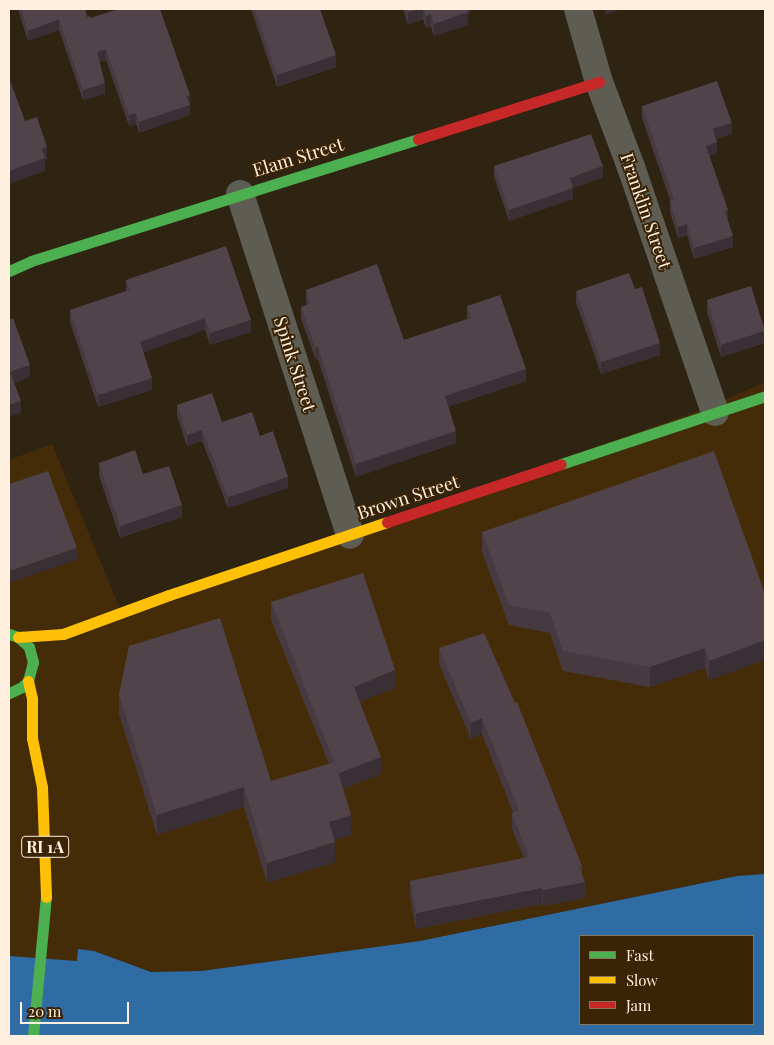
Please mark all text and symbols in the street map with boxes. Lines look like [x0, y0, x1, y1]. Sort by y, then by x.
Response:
street label: Elam Street [250, 133, 346, 181]
street label: Franklin Street [616, 150, 676, 272]
street label: Spink Street [269, 314, 321, 414]
street label: Brown Street [354, 470, 462, 524]
road number: RI 1A [20, 834, 70, 860]
legend [579, 935, 754, 1025]
text: Fast [626, 945, 654, 965]
text: Slow [626, 970, 658, 990]
scale bar [22, 992, 131, 1024]
text: Jam [626, 995, 651, 1015]
text: 20 m [28, 1001, 61, 1021]

